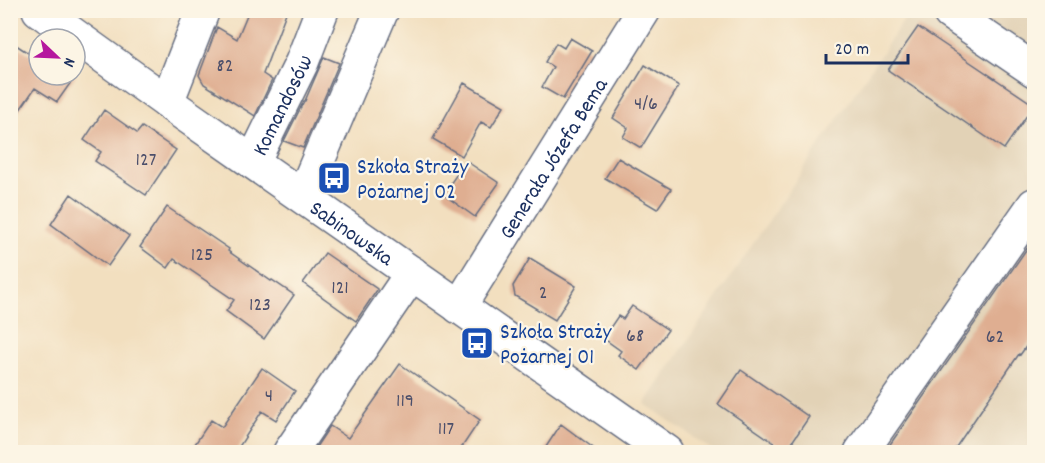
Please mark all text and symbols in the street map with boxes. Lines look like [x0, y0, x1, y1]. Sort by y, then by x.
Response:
north arrow [27, 27, 87, 87]
scale bar [826, 27, 908, 65]
text: 20 m [835, 38, 869, 63]
street label: Komandosów [246, 51, 322, 162]
house number: 82 [217, 53, 233, 81]
text: N [56, 54, 81, 70]
street label: Generała Józefa Bema [493, 72, 617, 246]
house number: 4/6 [634, 91, 658, 119]
house number: 127 [136, 147, 156, 175]
place label: Szkoła Straży Pożarnej 02 [357, 153, 469, 209]
bus stop icon: Szkoła Straży Pożarnej 02 [316, 160, 352, 196]
street label: Sabinowska [302, 194, 399, 275]
house number: 125 [191, 242, 213, 270]
house number: 121 [331, 275, 349, 303]
house number: 2 [539, 280, 547, 308]
house number: 123 [249, 292, 271, 320]
place label: Szkoła Straży Pożarnej 01 [500, 318, 612, 374]
house number: 68 [626, 323, 644, 351]
house number: 62 [986, 324, 1004, 352]
bus stop icon: Szkoła Straży Pożarnej 01 [459, 325, 495, 361]
house number: 4 [265, 383, 273, 411]
house number: 119 [396, 388, 414, 416]
house number: 117 [438, 416, 454, 444]

